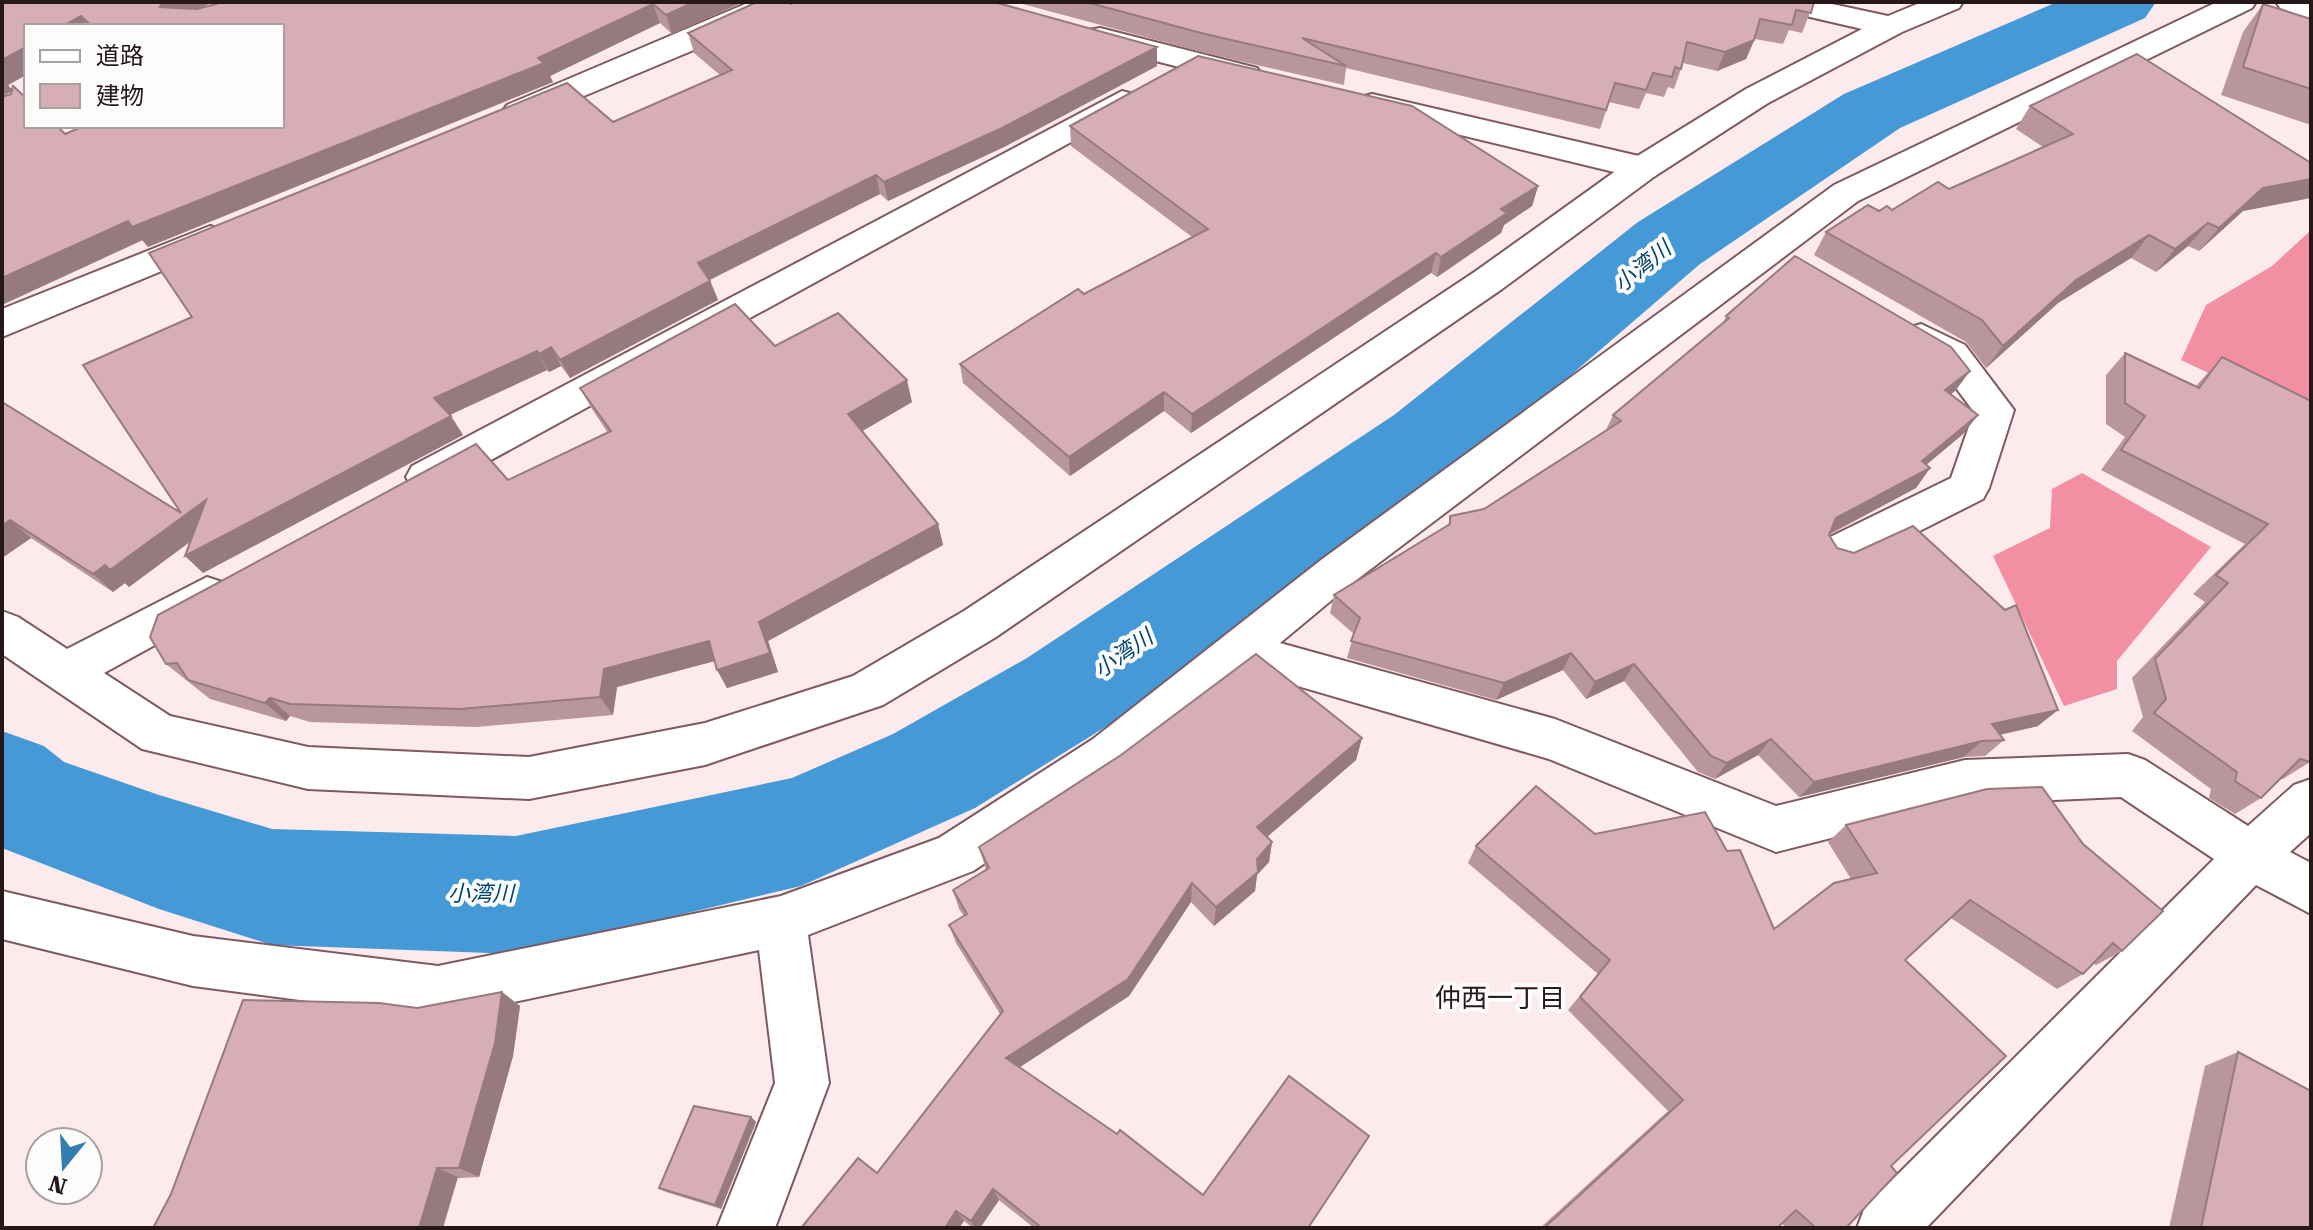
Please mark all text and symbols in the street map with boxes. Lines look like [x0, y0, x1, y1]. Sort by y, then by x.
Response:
legend [24, 24, 284, 128]
text: 道路 [96, 42, 144, 70]
text: 建物 [96, 82, 144, 110]
water label: 小湾川 [1609, 235, 1677, 297]
water label: 小湾川 [1089, 623, 1159, 683]
water label: 小湾川 [448, 881, 516, 906]
district label: 仲西一丁目 [1435, 983, 1565, 1013]
north arrow [24, 1126, 104, 1206]
text: N [46, 1170, 70, 1199]

